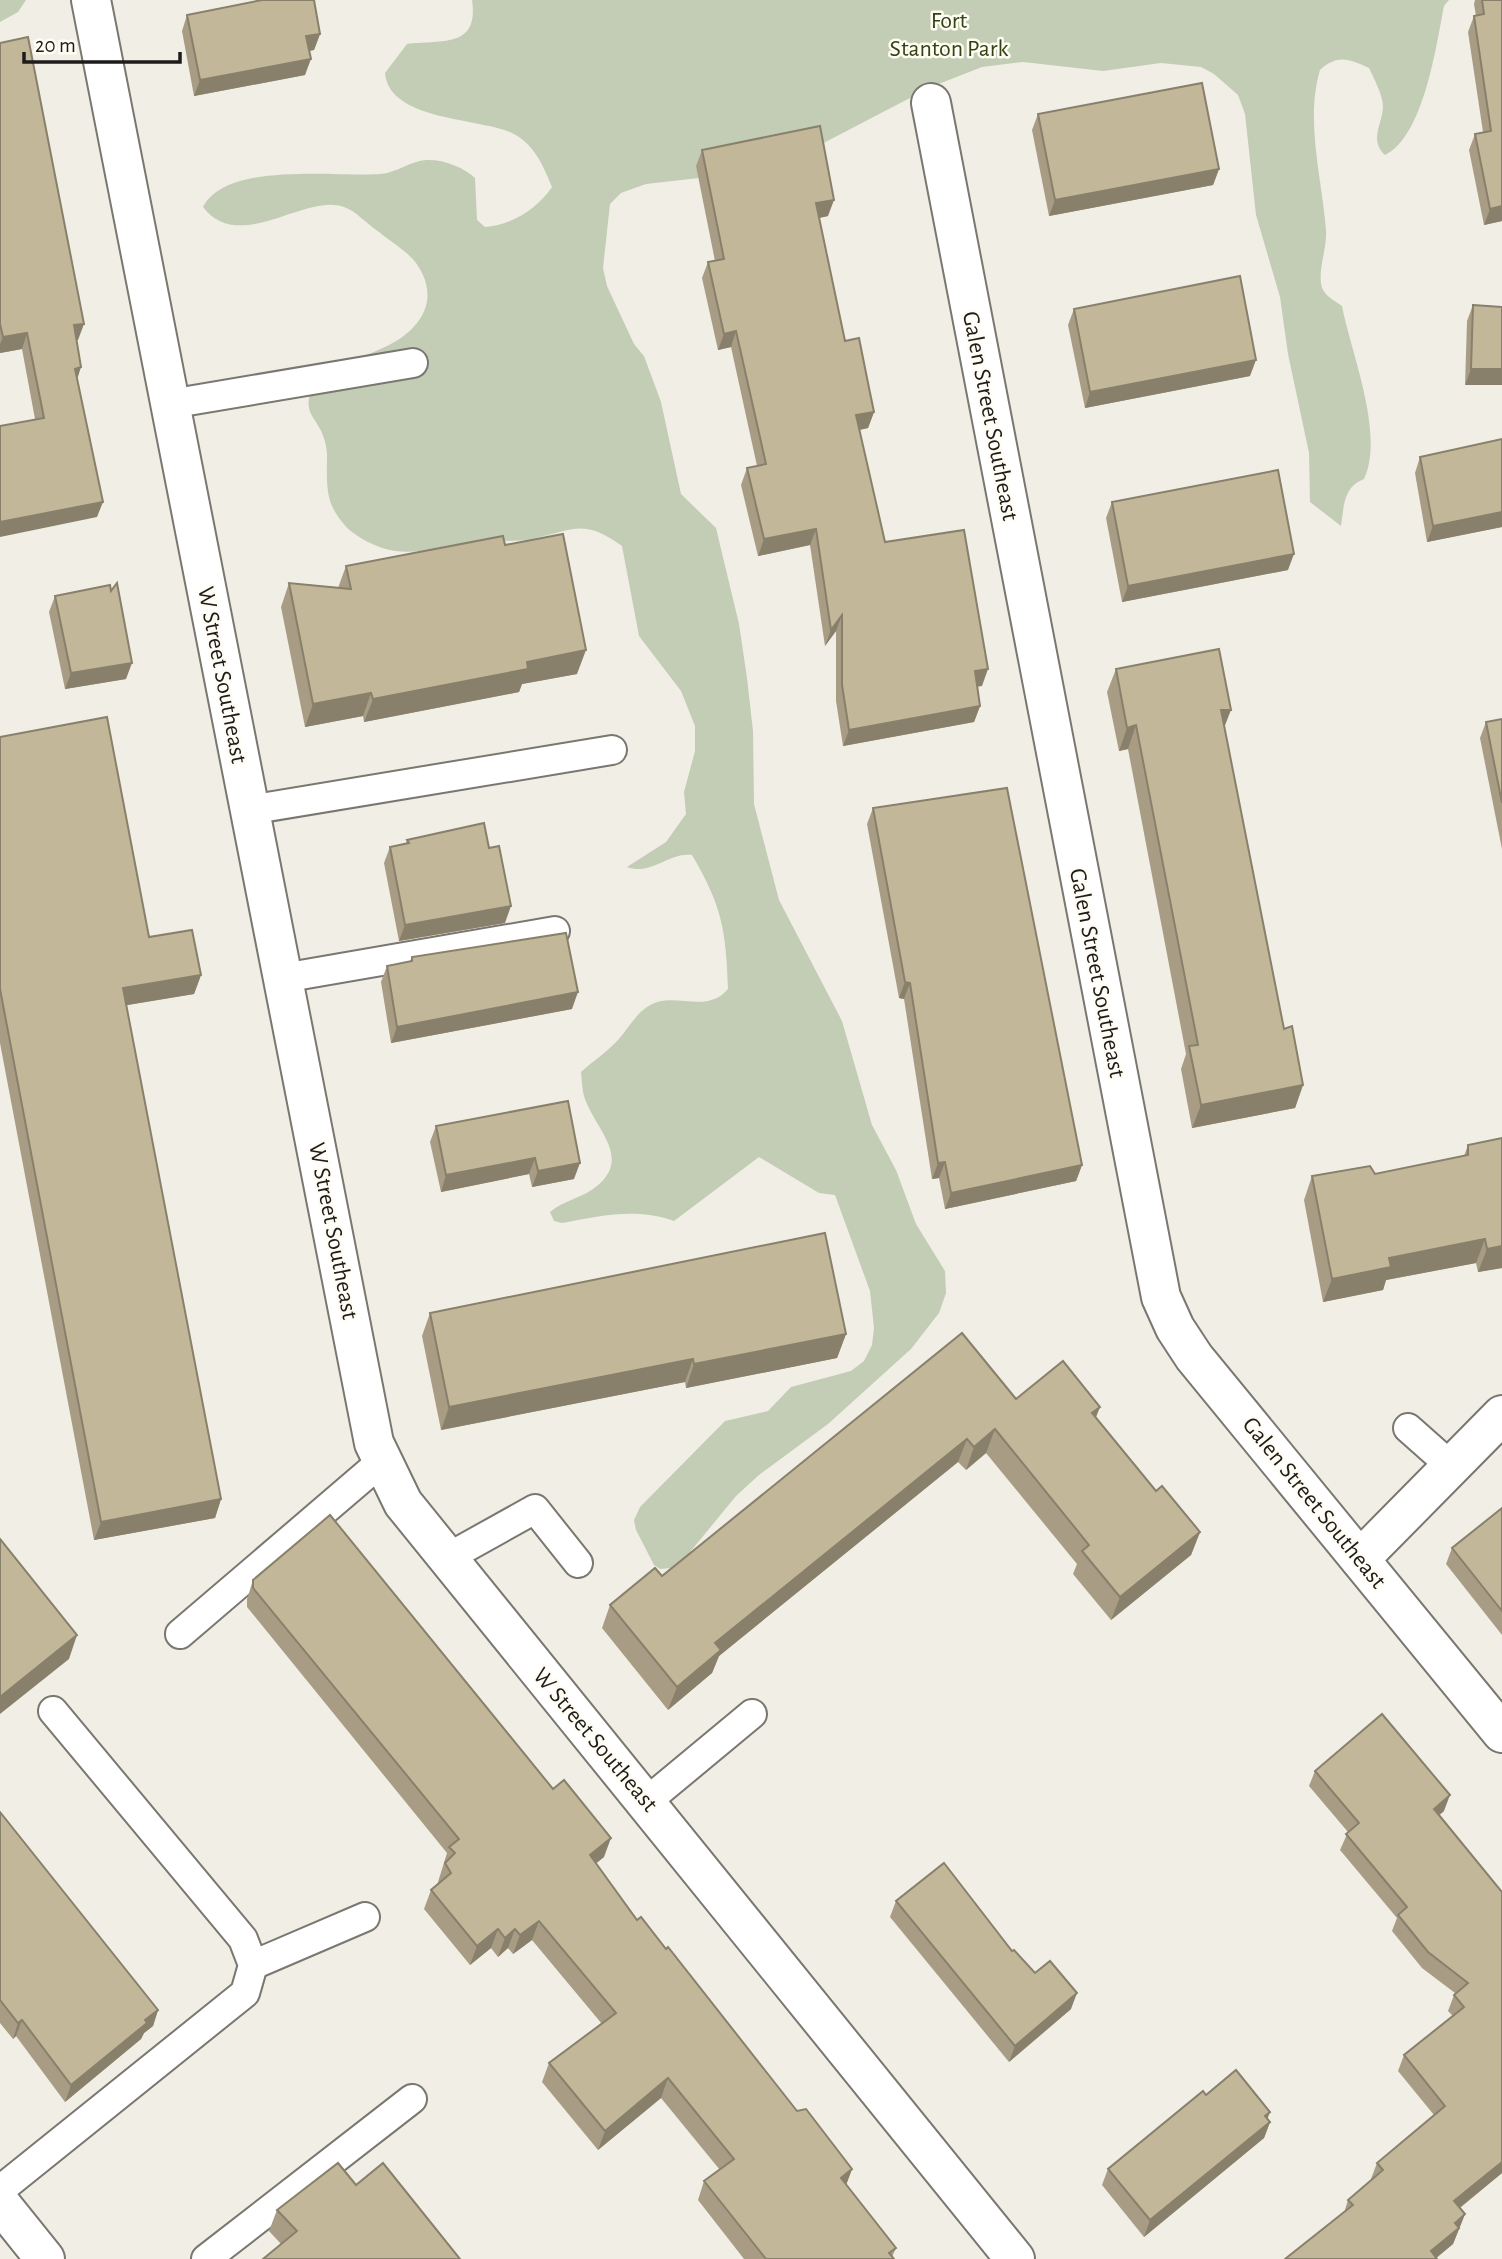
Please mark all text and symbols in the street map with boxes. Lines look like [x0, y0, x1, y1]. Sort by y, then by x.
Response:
park label: Fort Stanton Park [890, 9, 1008, 61]
scale bar [24, 21, 180, 65]
text: 20 m [35, 35, 76, 56]
street label: Galen Street Southeast [958, 309, 1022, 523]
street label: W Street Southeast [193, 585, 251, 766]
street label: Galen Street Southeast [1065, 866, 1129, 1080]
street label: W Street Southeast [304, 1141, 362, 1322]
street label: Galen Street Southeast [1238, 1413, 1390, 1593]
street label: W Street Southeast [528, 1664, 662, 1817]

